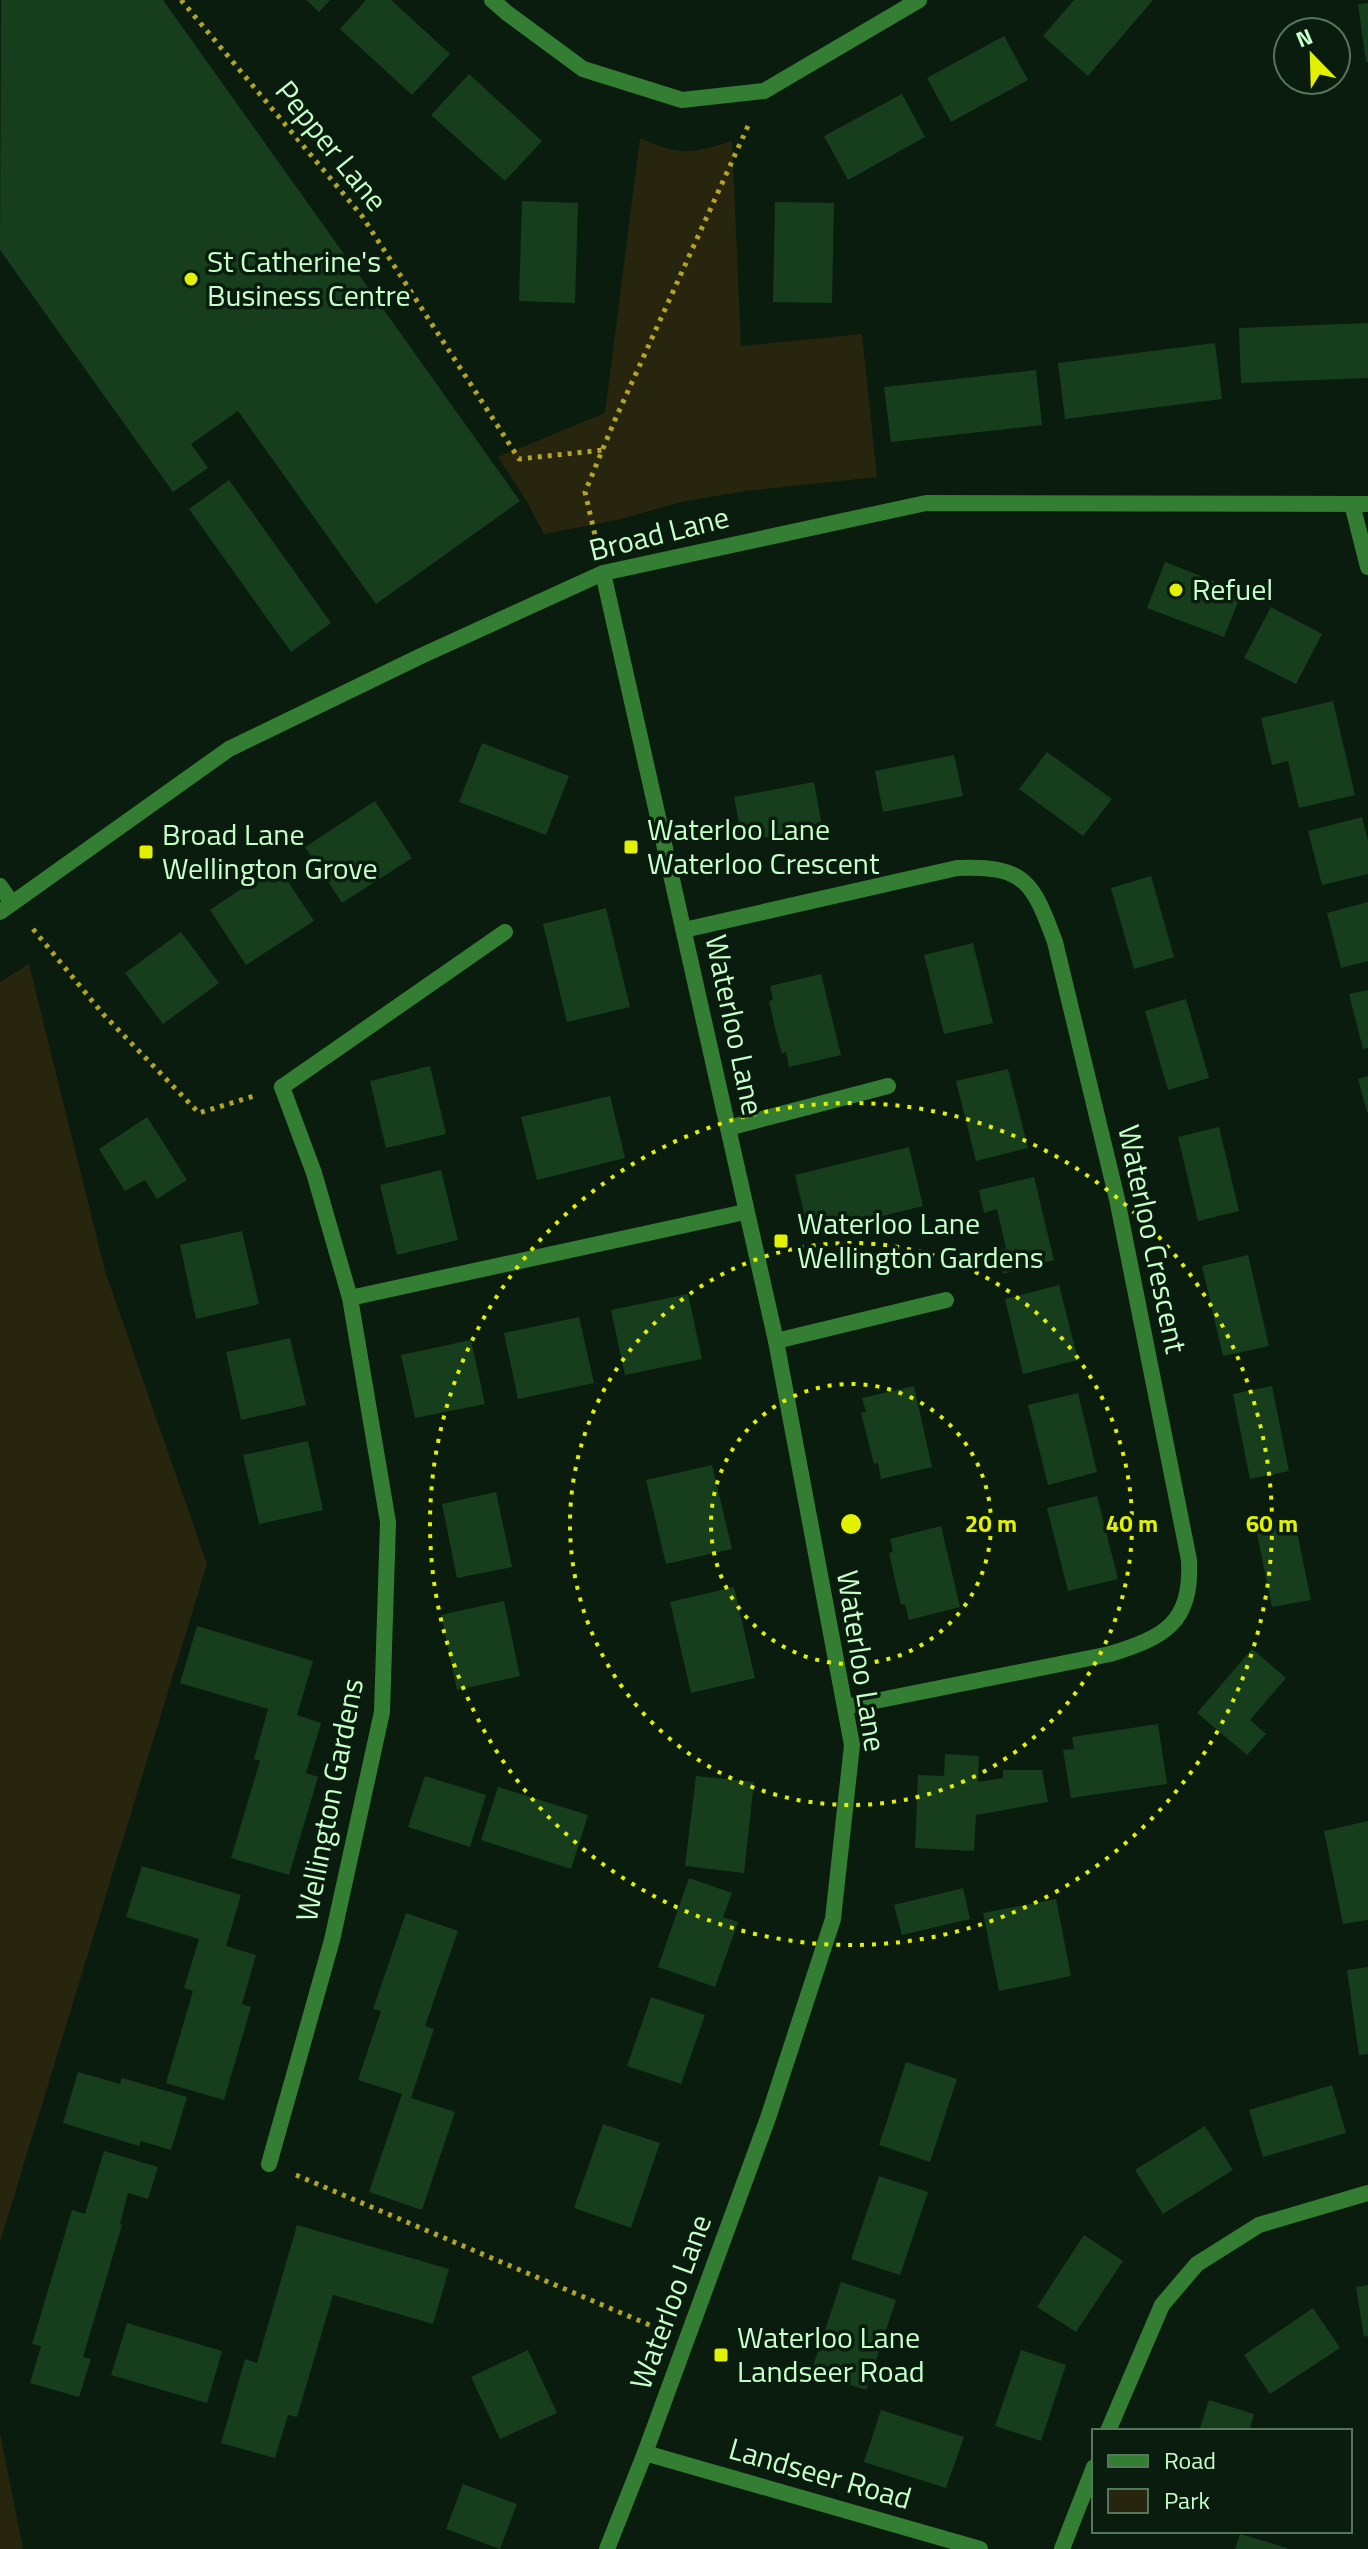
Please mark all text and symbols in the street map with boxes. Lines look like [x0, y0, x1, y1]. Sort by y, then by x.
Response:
north arrow [1272, 16, 1352, 96]
text: N [1291, 19, 1318, 56]
street label: Pepper Lane [264, 70, 399, 221]
place label: St Catherine's Business Centre [207, 238, 411, 318]
marker: St Catherine's Business Centre [182, 270, 200, 288]
street label: Broad Lane [584, 493, 733, 573]
place label: Refuel [1192, 566, 1273, 612]
marker: Refuel [1167, 581, 1185, 599]
place label: Waterloo Lane Waterloo Crescent [647, 806, 880, 886]
place label: Broad Lane Wellington Grove [162, 811, 378, 891]
marker: Waterloo Lane Waterloo Crescent [622, 838, 640, 856]
marker: Broad Lane Wellington Grove [137, 843, 155, 861]
street label: Waterloo Lane [693, 930, 777, 1119]
street label: Waterloo Crescent [1106, 1120, 1200, 1358]
place label: Waterloo Lane Wellington Gardens [797, 1200, 1044, 1280]
marker: Waterloo Lane Wellington Gardens [772, 1232, 790, 1250]
text: 20 m [965, 1505, 1017, 1541]
text: 40 m [1106, 1505, 1158, 1541]
text: 60 m [1246, 1505, 1298, 1541]
centre of rings [837, 1510, 865, 1538]
street label: Waterloo Lane [825, 1567, 899, 1755]
street label: Wellington Gardens [283, 1674, 375, 1925]
street label: Waterloo Lane [617, 2208, 723, 2396]
place label: Waterloo Lane Landseer Road [737, 2314, 925, 2394]
marker: Waterloo Lane Landseer Road [712, 2346, 730, 2364]
street label: Landseer Road [724, 2425, 917, 2521]
legend [1092, 2429, 1352, 2533]
text: Road [1164, 2442, 1216, 2478]
text: Park [1164, 2482, 1210, 2518]

